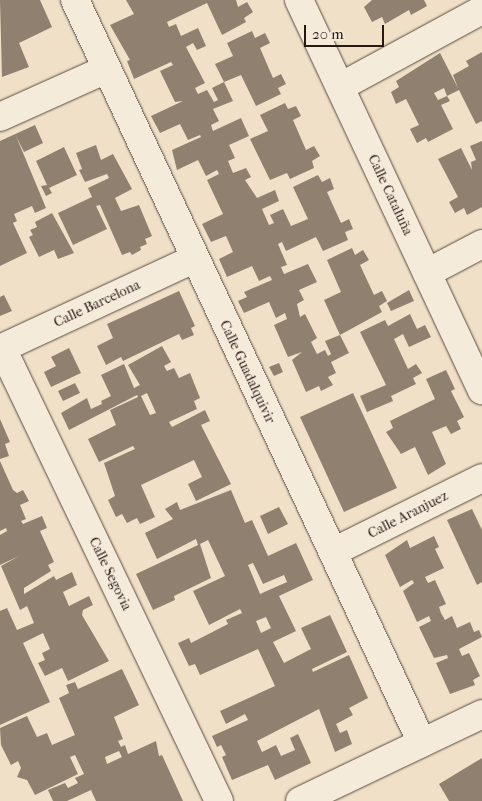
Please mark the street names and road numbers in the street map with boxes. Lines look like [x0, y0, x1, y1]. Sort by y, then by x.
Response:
street label: Calle Cataluña [364, 152, 416, 238]
street label: Calle Barcelona [51, 277, 143, 331]
street label: Calle Guadalquivir [216, 318, 278, 426]
street label: Calle Aranjuez [365, 488, 451, 542]
street label: Calle Segovia [85, 535, 135, 613]

